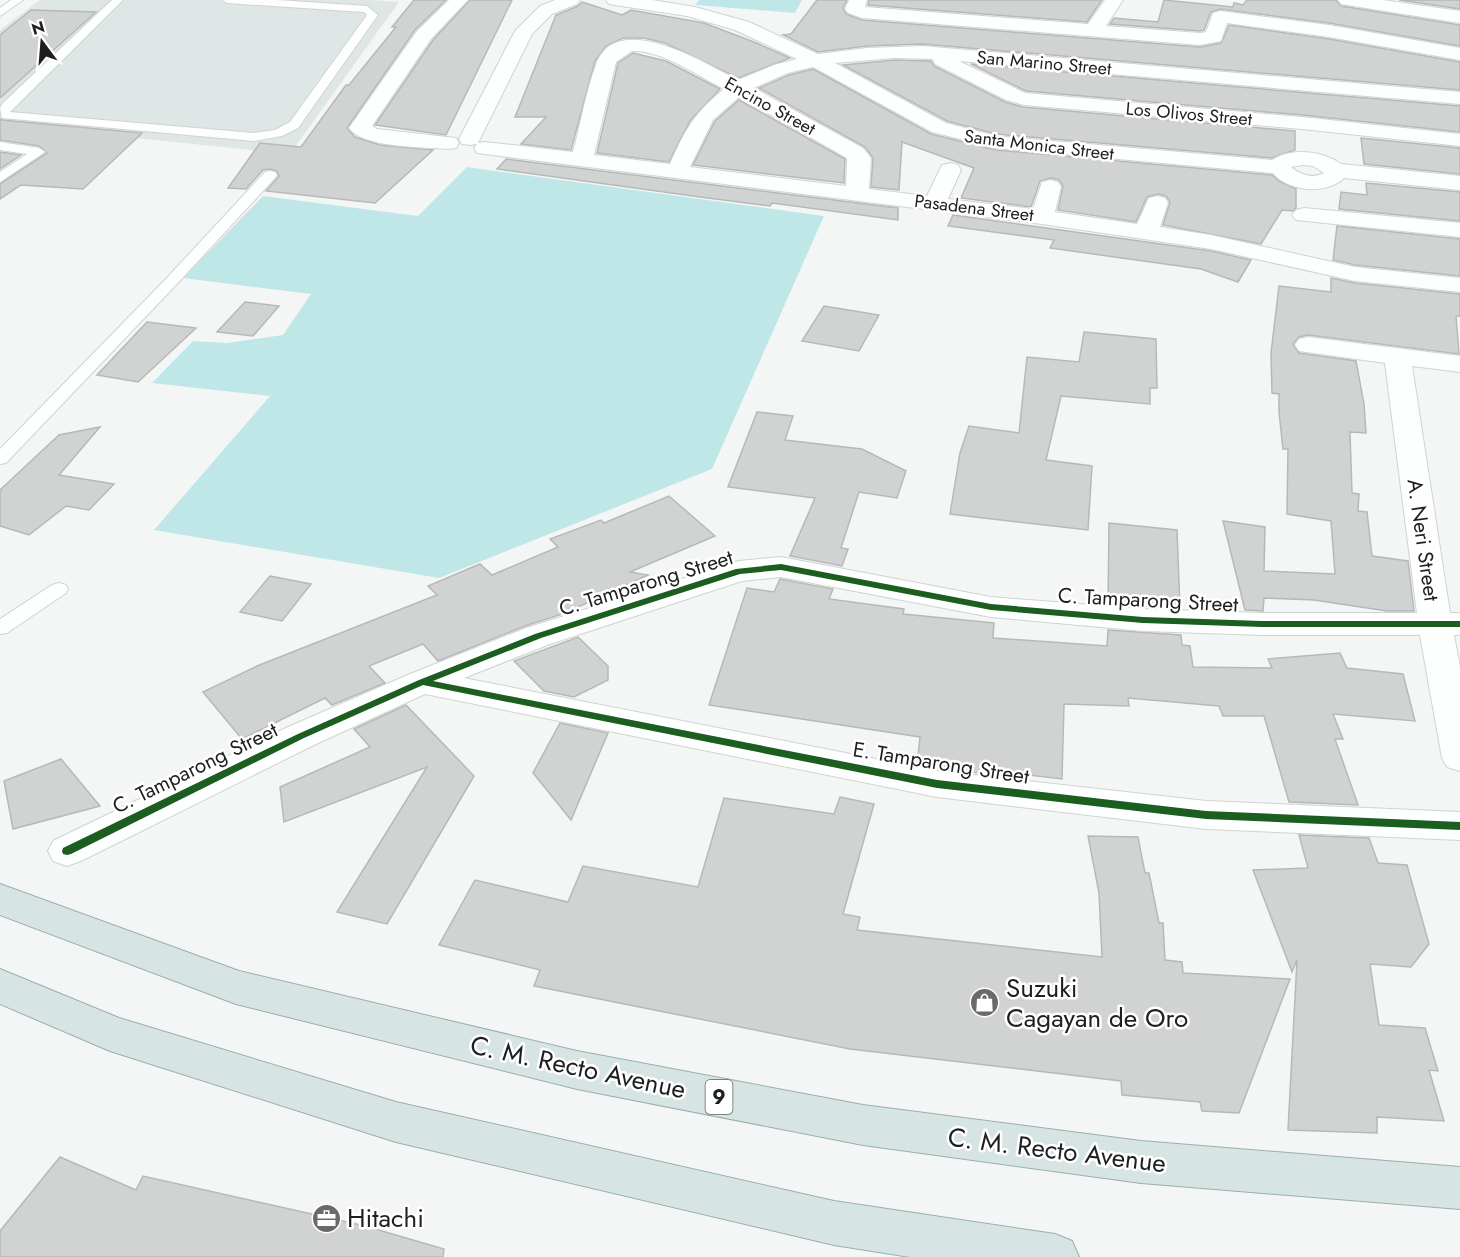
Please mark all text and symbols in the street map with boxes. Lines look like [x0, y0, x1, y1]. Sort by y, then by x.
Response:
north arrow [12, 12, 72, 72]
text: N [29, 15, 47, 41]
street label: San Marino Street [976, 44, 1113, 82]
street label: Encino Street [720, 70, 821, 142]
street label: Los Olivos Street [1125, 96, 1254, 133]
street label: Santa Monica Street [963, 123, 1116, 167]
street label: Pasadena Street [913, 188, 1036, 228]
street label: A. Neri Street [1400, 477, 1446, 603]
street label: C. Tamparong Street [555, 542, 737, 624]
street label: C. Tamparong Street [1057, 580, 1239, 620]
street label: C. Tamparong Street [107, 715, 283, 821]
street label: E. Tamparong Street [851, 734, 1031, 792]
place label: Suzuki Cagayan de Oro [1006, 969, 1188, 1037]
shop icon: Suzuki Cagayan de Oro [969, 987, 1001, 1019]
street label: C. M. Recto Avenue [467, 1026, 689, 1108]
road number: 9 [706, 1080, 732, 1114]
street label: C. M. Recto Avenue [946, 1118, 1168, 1182]
place label: Hitachi [347, 1199, 424, 1237]
office icon: Hitachi [310, 1202, 342, 1234]

